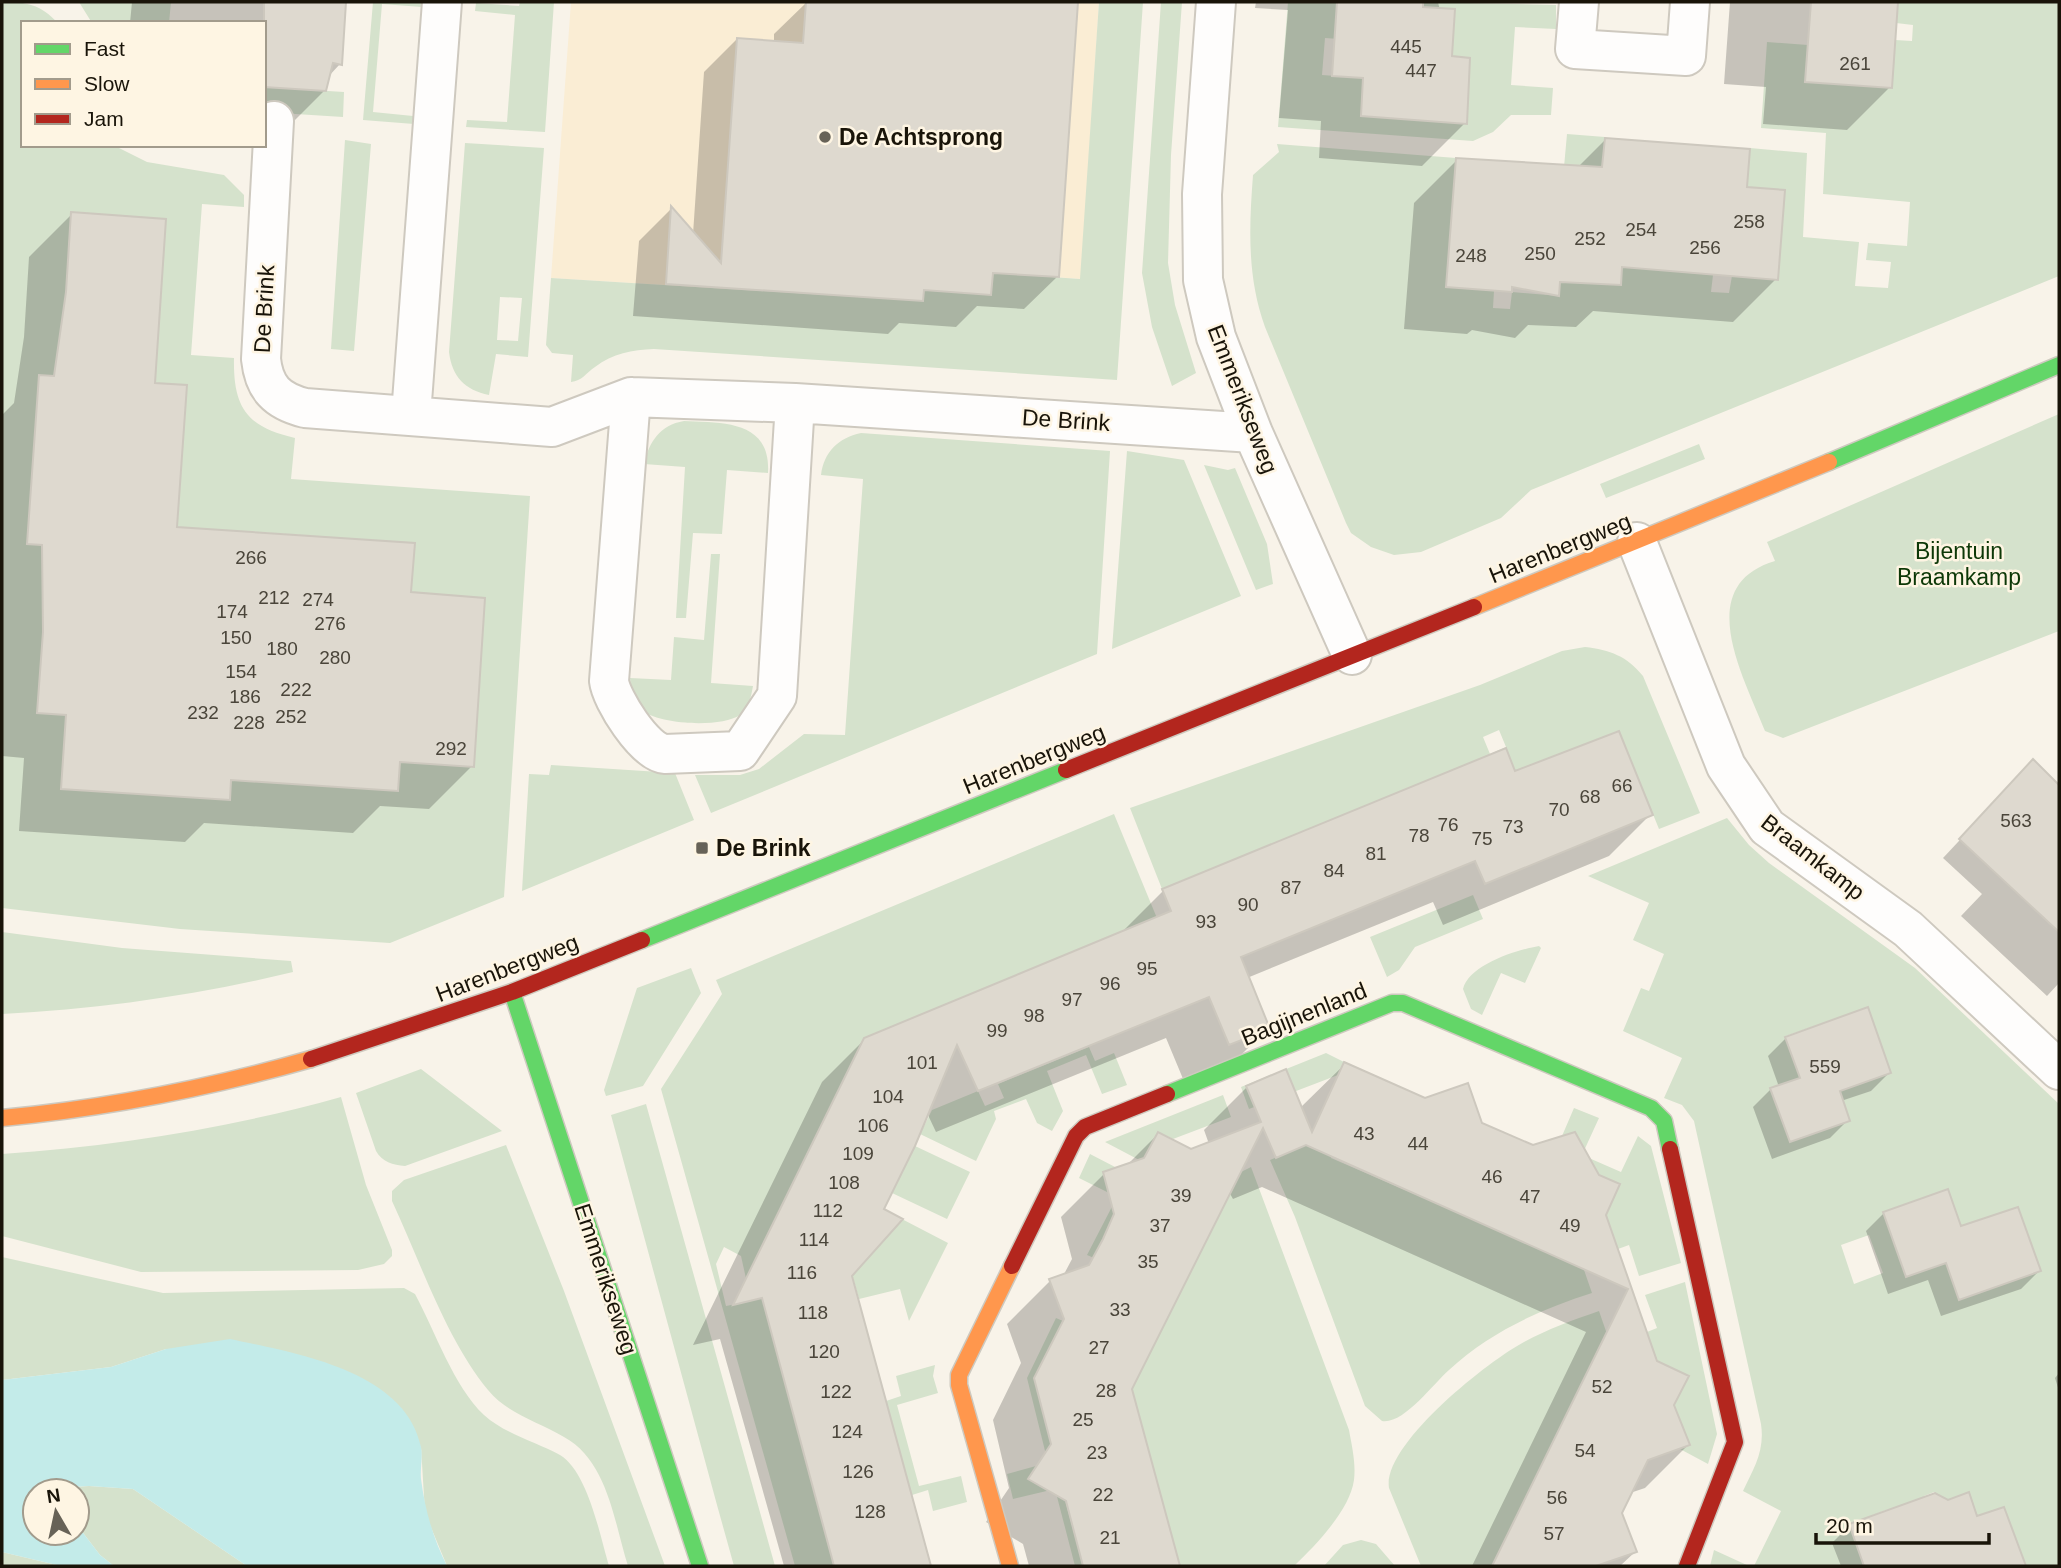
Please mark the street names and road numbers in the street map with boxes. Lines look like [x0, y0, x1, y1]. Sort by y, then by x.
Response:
street label: De Brink [249, 264, 279, 354]
street label: Emmerikseweg [1203, 321, 1283, 477]
street label: De Brink [1021, 404, 1111, 436]
street label: Harenbergweg [1485, 508, 1635, 588]
street label: Harenbergweg [959, 719, 1109, 799]
street label: Braamkamp [1756, 809, 1870, 905]
street label: Harenbergweg [432, 929, 582, 1007]
street label: Bagijnenland [1237, 977, 1371, 1051]
street label: Emmerikseweg [569, 1200, 643, 1358]

